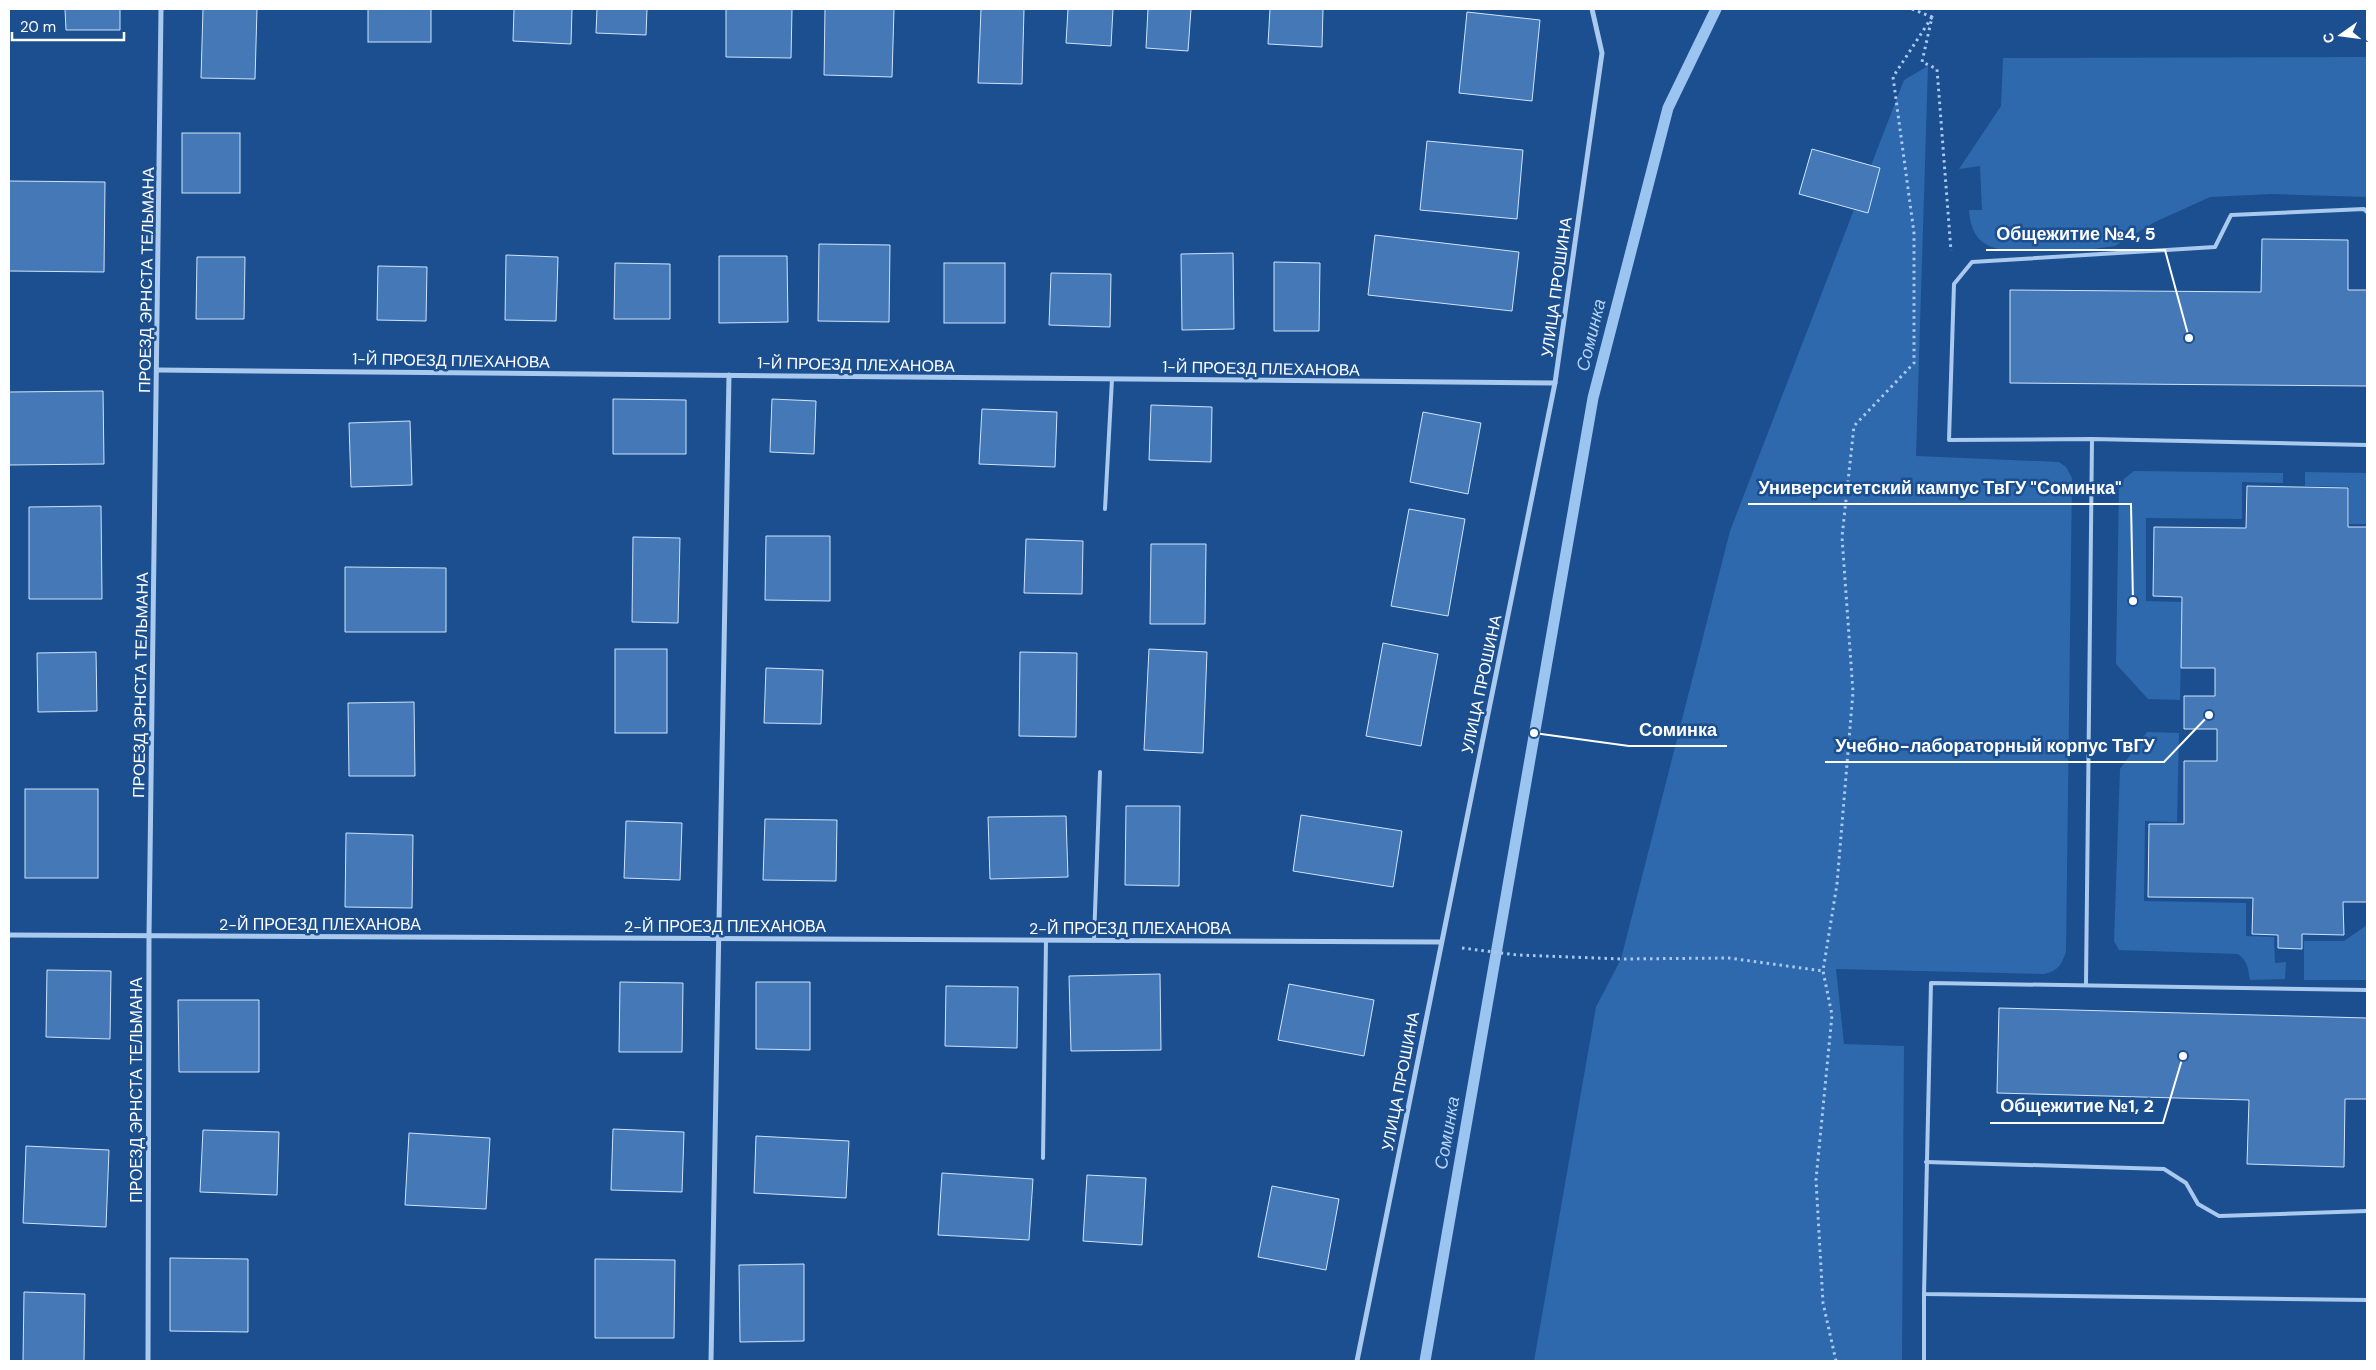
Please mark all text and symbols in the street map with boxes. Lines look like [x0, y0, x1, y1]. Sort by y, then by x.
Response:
scale bar [12, 10, 125, 42]
north arrow [2316, 10, 2366, 60]
text: 20 m [20, 17, 56, 37]
text: С [2318, 31, 2338, 45]
street label: ПРОЕЗД ЭРНСТА ТЕЛЬМАНА [134, 167, 159, 393]
street label: УЛИЦА ПРОШИНА [1536, 215, 1577, 358]
callout: Общежитие №4, 5 [1986, 217, 2165, 250]
text: Общежитие №4, 5 [1996, 222, 2156, 246]
water label: Соминка [1570, 296, 1612, 374]
street label: 1-Й ПРОЕЗД ПЛЕХАНОВА [352, 348, 550, 373]
street label: 1-Й ПРОЕЗД ПЛЕХАНОВА [757, 352, 955, 377]
street label: 1-Й ПРОЕЗД ПЛЕХАНОВА [1162, 356, 1360, 381]
callout: Университетский кампус ТвГУ "Соминка" [1748, 471, 2131, 504]
text: Университетский кампус ТвГУ "Соминка" [1758, 476, 2122, 500]
street label: ПРОЕЗД ЭРНСТА ТЕЛЬМАНА [128, 572, 153, 798]
street label: УЛИЦА ПРОШИНА [1457, 613, 1506, 755]
callout: Соминка [1629, 713, 1727, 746]
text: Соминка [1639, 718, 1718, 742]
callout: Учебно-лабораторный корпус ТвГУ [1825, 729, 2164, 762]
text: Учебно-лабораторный корпус ТвГУ [1835, 734, 2156, 758]
street label: 2-Й ПРОЕЗД ПЛЕХАНОВА [219, 914, 421, 935]
street label: 2-Й ПРОЕЗД ПЛЕХАНОВА [624, 916, 826, 937]
street label: 2-Й ПРОЕЗД ПЛЕХАНОВА [1029, 918, 1231, 939]
street label: ПРОЕЗД ЭРНСТА ТЕЛЬМАНА [126, 977, 147, 1203]
street label: УЛИЦА ПРОШИНА [1377, 1010, 1424, 1152]
callout: Общежитие №1, 2 [1990, 1090, 2163, 1123]
text: Общежитие №1, 2 [2000, 1094, 2154, 1118]
water label: Соминка [1429, 1095, 1465, 1171]

